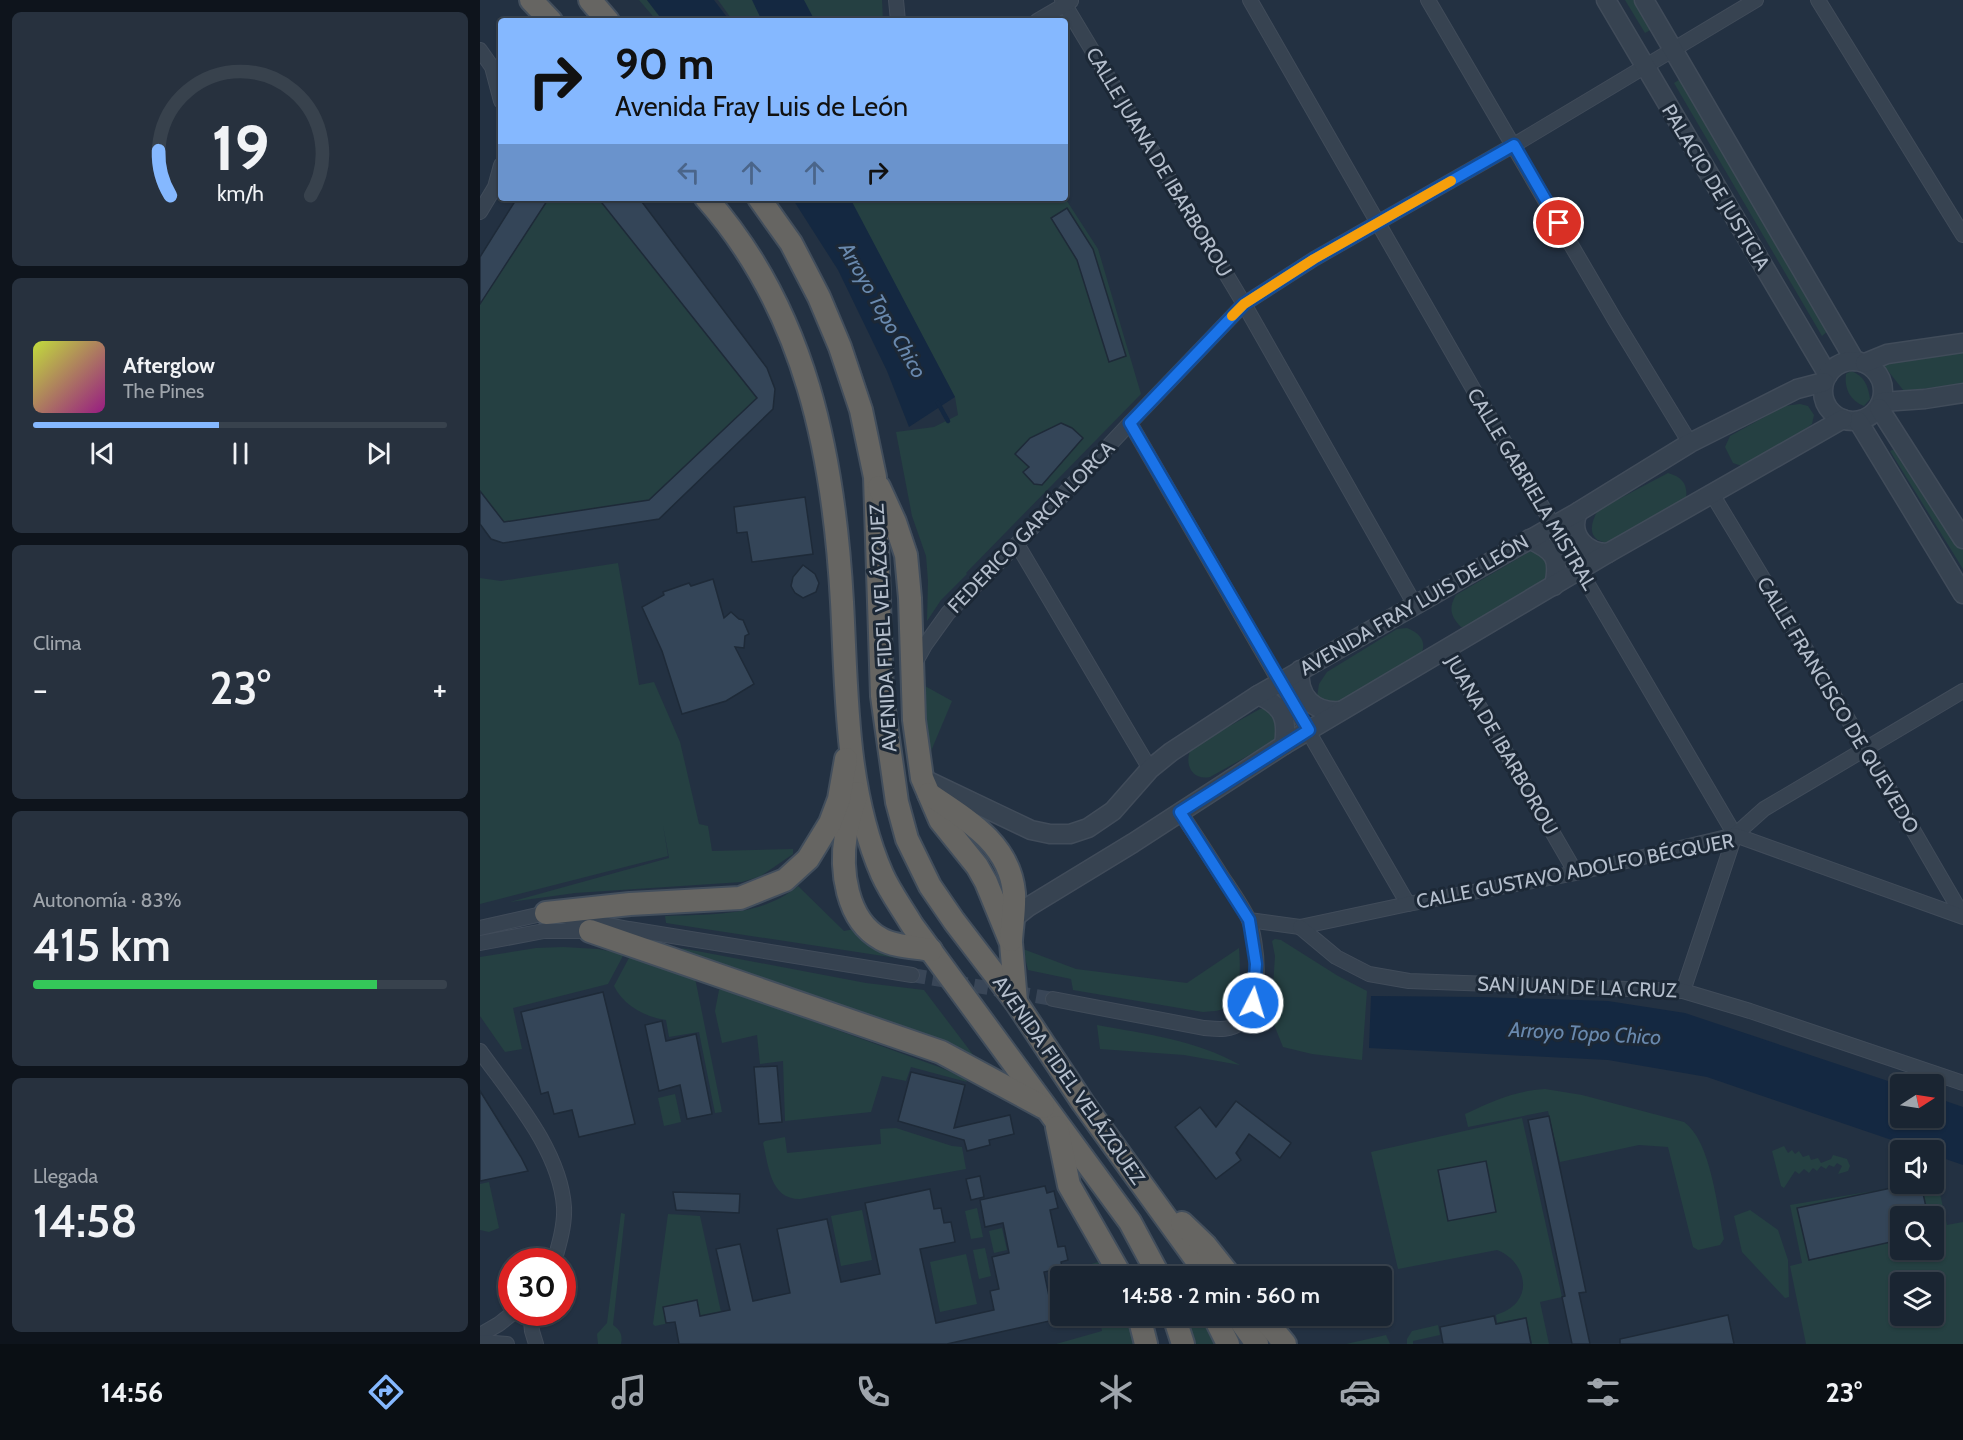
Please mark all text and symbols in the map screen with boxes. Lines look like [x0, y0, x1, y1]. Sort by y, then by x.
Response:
text: 90 m [615, 38, 714, 90]
icon: right [516, 42, 594, 120]
street label: CALLE JUANA DE IBARBOROU [1081, 43, 1237, 281]
text: Avenida Fray Luis de León [615, 90, 908, 123]
street label: PALACIO DE JUSTICIA [1657, 100, 1775, 275]
text: 19 [211, 110, 269, 186]
icon: left [672, 156, 705, 189]
icon: ahead [735, 156, 768, 189]
icon: ahead [798, 156, 831, 189]
icon: right [861, 156, 894, 189]
text: km/h [217, 181, 263, 207]
pin [1533, 197, 1584, 248]
icon: arrive [1542, 206, 1575, 239]
water label: Arroyo Topo Chico [834, 237, 932, 382]
text: Afterglow [123, 352, 215, 379]
text: The Pines [123, 379, 204, 403]
street label: CALLE GABRIELA MISTRAL [1462, 384, 1602, 594]
street label: FEDERICO GARCÍA LORCA [942, 435, 1120, 618]
icon: previous [86, 437, 119, 470]
icon: pause [224, 437, 257, 470]
icon: next [362, 437, 395, 470]
street label: AVENIDA FIDEL VELÁZQUEZ [865, 503, 901, 753]
street label: AVENIDA FRAY LUIS DE LEÓN [1295, 530, 1533, 680]
street label: CALLE FRANCISCO DE QUEVEDO [1752, 573, 1924, 837]
text: Clima [33, 631, 81, 655]
street label: JUANA DE IBARBOROU [1440, 650, 1563, 839]
text: 23° [209, 661, 271, 715]
text: − [33, 669, 48, 709]
text: + [432, 669, 447, 709]
street label: CALLE GUSTAVO ADOLFO BÉCQUER [1414, 828, 1736, 914]
text: Autonomía · 83% [33, 888, 181, 912]
text: 415 km [33, 918, 171, 972]
street label: AVENIDA FIDEL VELÁZQUEZ [988, 971, 1150, 1189]
position arrow [1221, 971, 1285, 1035]
street label: SAN JUAN DE LA CRUZ [1477, 972, 1677, 1002]
water label: Arroyo Topo Chico [1507, 1016, 1662, 1049]
north arrow [1890, 1074, 1944, 1128]
map controls [1890, 1074, 1944, 1326]
button: sound [1890, 1140, 1944, 1194]
text: Llegada [33, 1164, 98, 1188]
text: 14:58 [33, 1194, 137, 1248]
button: search [1890, 1206, 1944, 1260]
speed limit sign: 30 [498, 1248, 576, 1326]
button: layers [1890, 1272, 1944, 1326]
text: 14:58 · 2 min · 560 m [1122, 1282, 1320, 1309]
icon: directions [365, 1371, 407, 1413]
icon: music [608, 1371, 650, 1413]
icon: phone [852, 1371, 894, 1413]
icon: climate [1095, 1371, 1137, 1413]
icon: car [1339, 1371, 1381, 1413]
icon: filters [1582, 1371, 1624, 1413]
text: 14:56 [101, 1376, 163, 1409]
text: 23° [1826, 1376, 1862, 1409]

